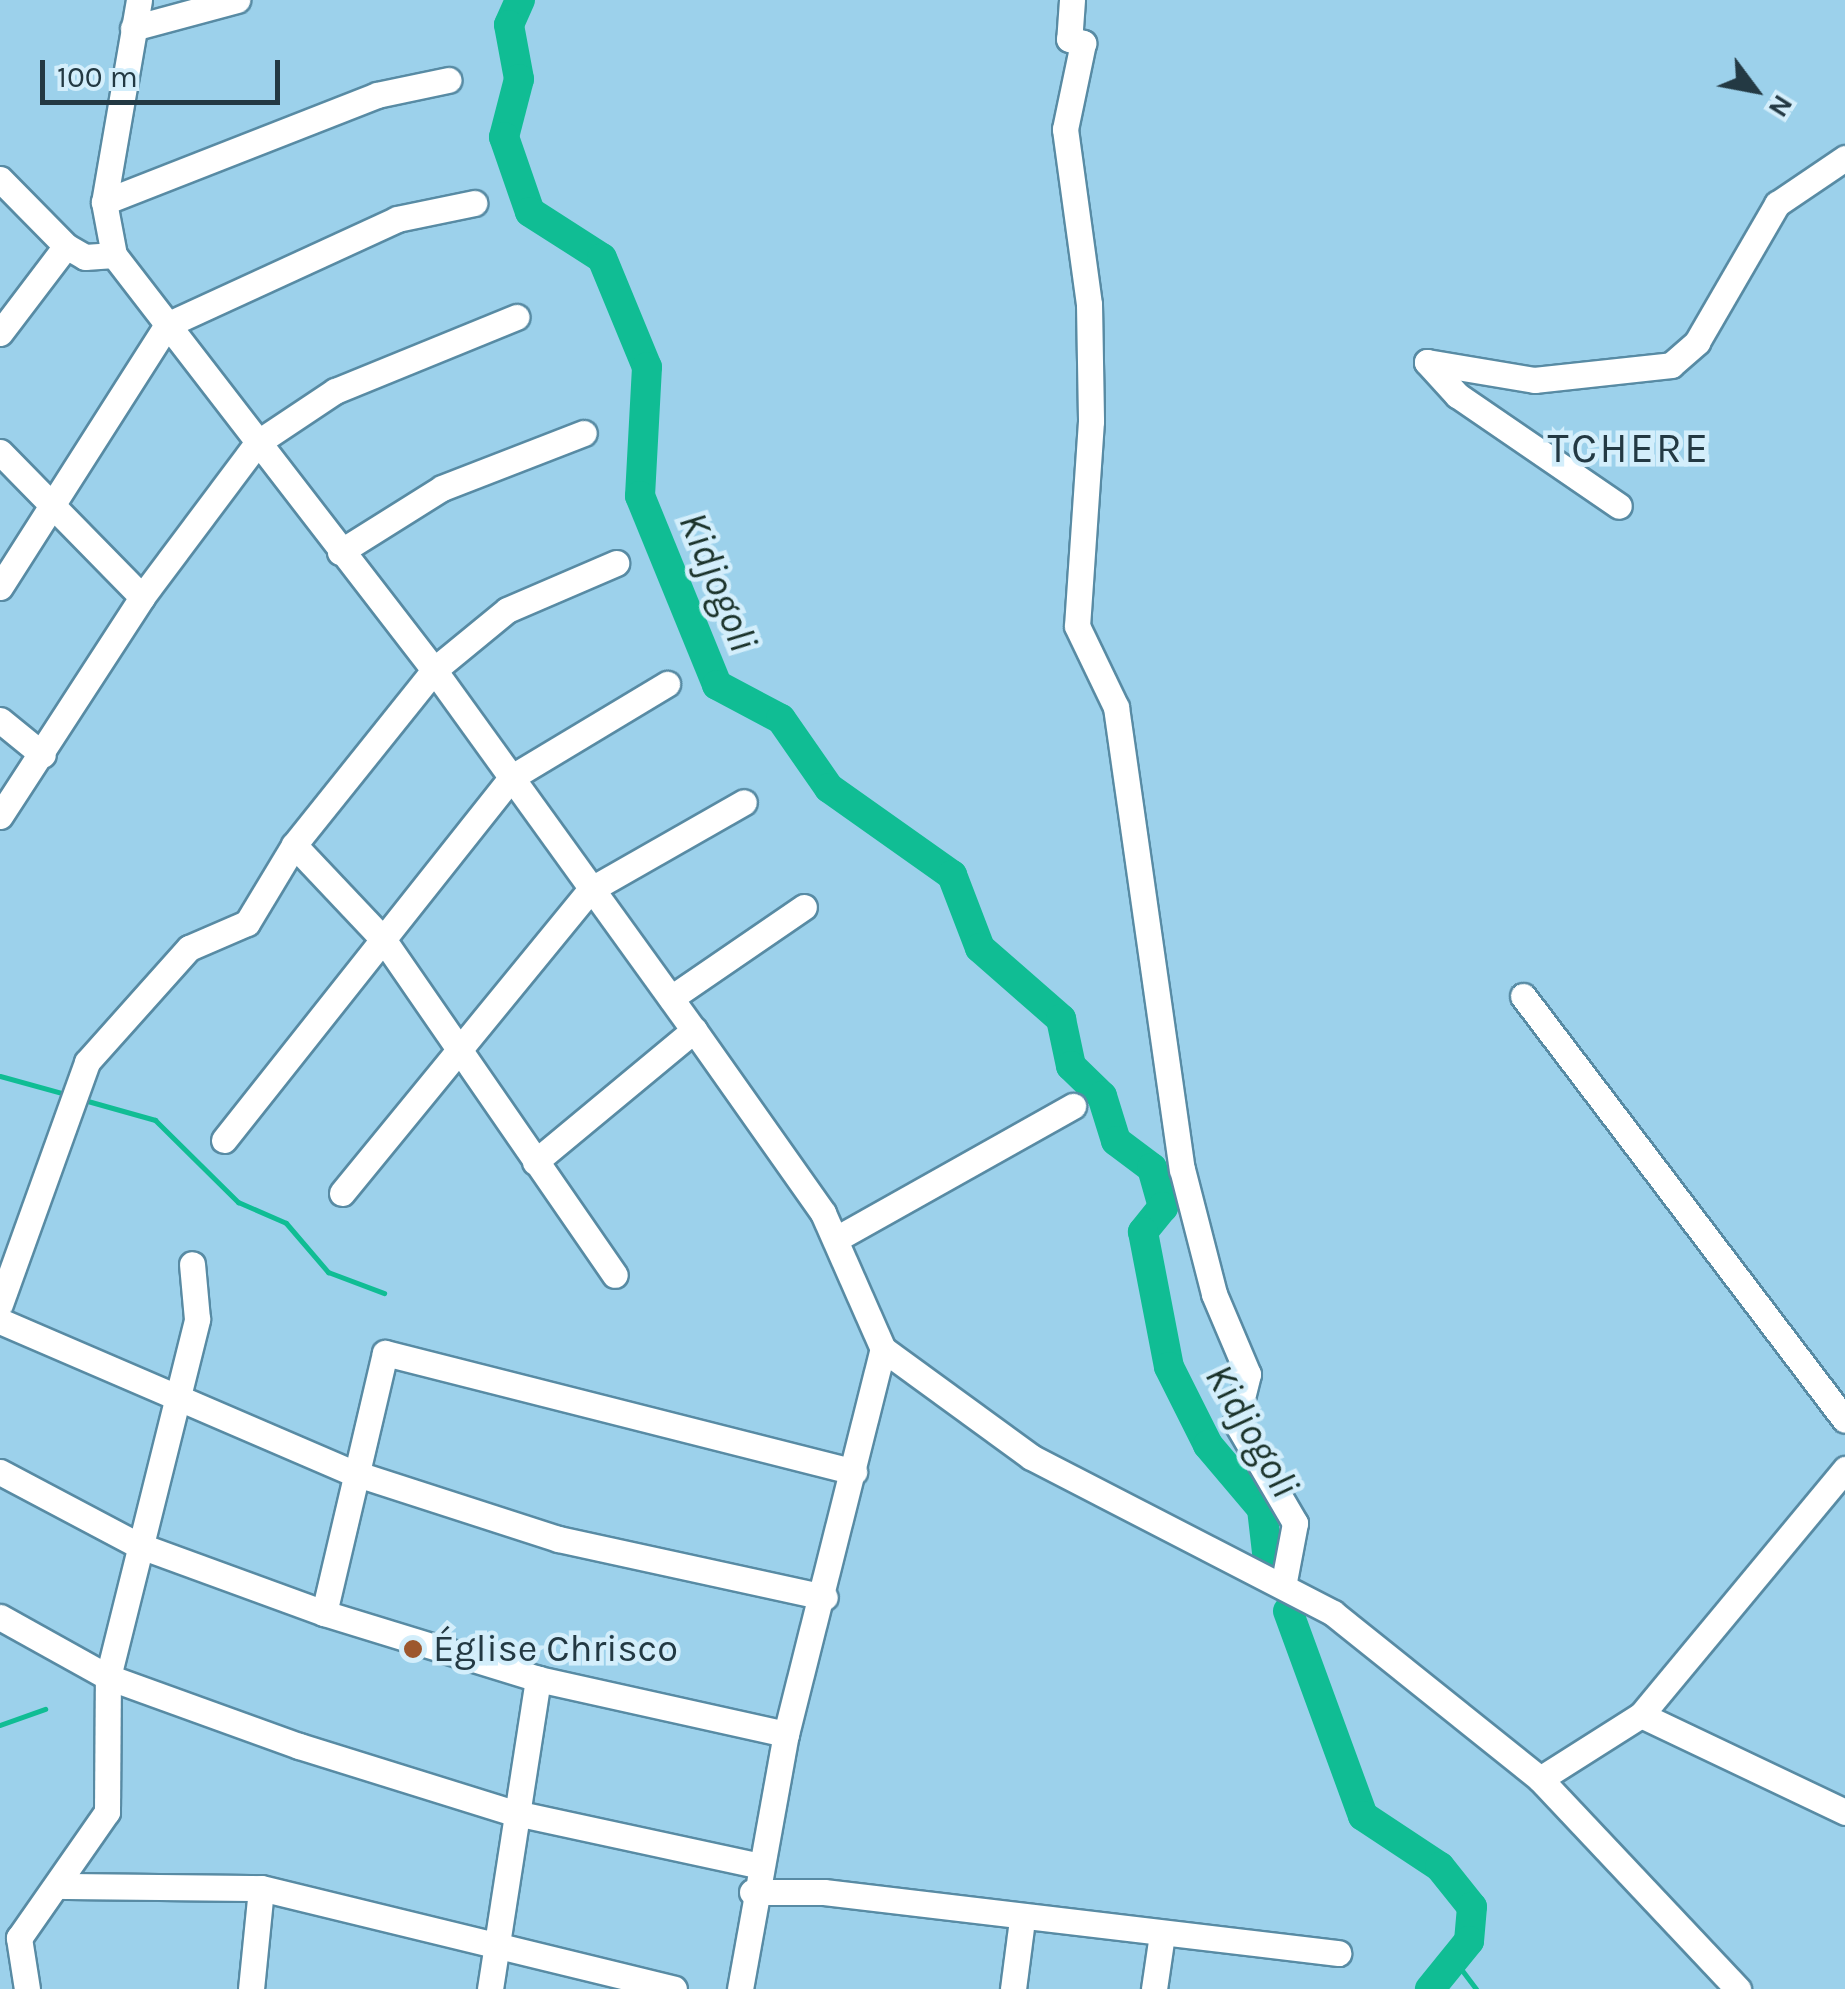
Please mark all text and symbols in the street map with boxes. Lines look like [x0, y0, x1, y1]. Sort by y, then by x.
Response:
scale bar [45, 40, 285, 102]
north arrow [1705, 40, 1805, 140]
text: 100 m [57, 59, 138, 95]
text: N [1762, 89, 1800, 123]
district label: TCHERE [1548, 423, 1710, 473]
water label: Kidjogoli [668, 505, 768, 659]
water label: Kidjogoli [1195, 1356, 1309, 1506]
place label: Église Chrisco [433, 1626, 678, 1672]
marker: Église Chrisco [402, 1638, 424, 1660]

